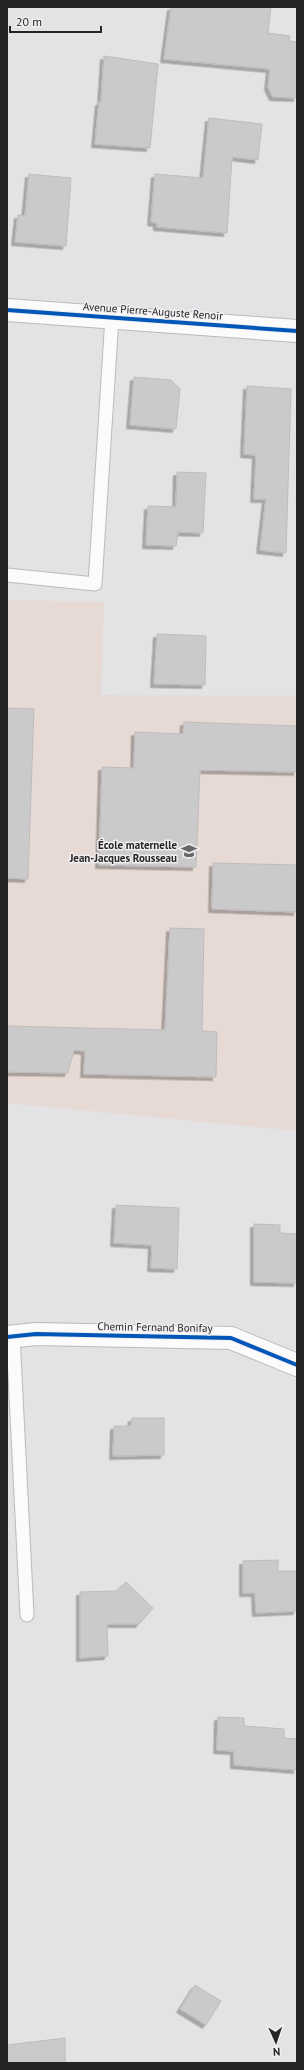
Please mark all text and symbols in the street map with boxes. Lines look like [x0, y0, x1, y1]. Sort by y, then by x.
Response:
scale bar [10, 8, 101, 34]
text: 20 m [16, 14, 42, 29]
street label: Avenue Pierre-Auguste Renoir [83, 299, 224, 323]
place label: École maternelle Jean-Jacques Rousseau [69, 838, 177, 865]
school or university icon: École maternelle Jean-Jacques Rousseau [180, 842, 198, 860]
street label: Chemin Fernand Bonifay [97, 1319, 214, 1335]
north arrow [256, 2022, 296, 2062]
text: N [273, 2045, 281, 2059]

